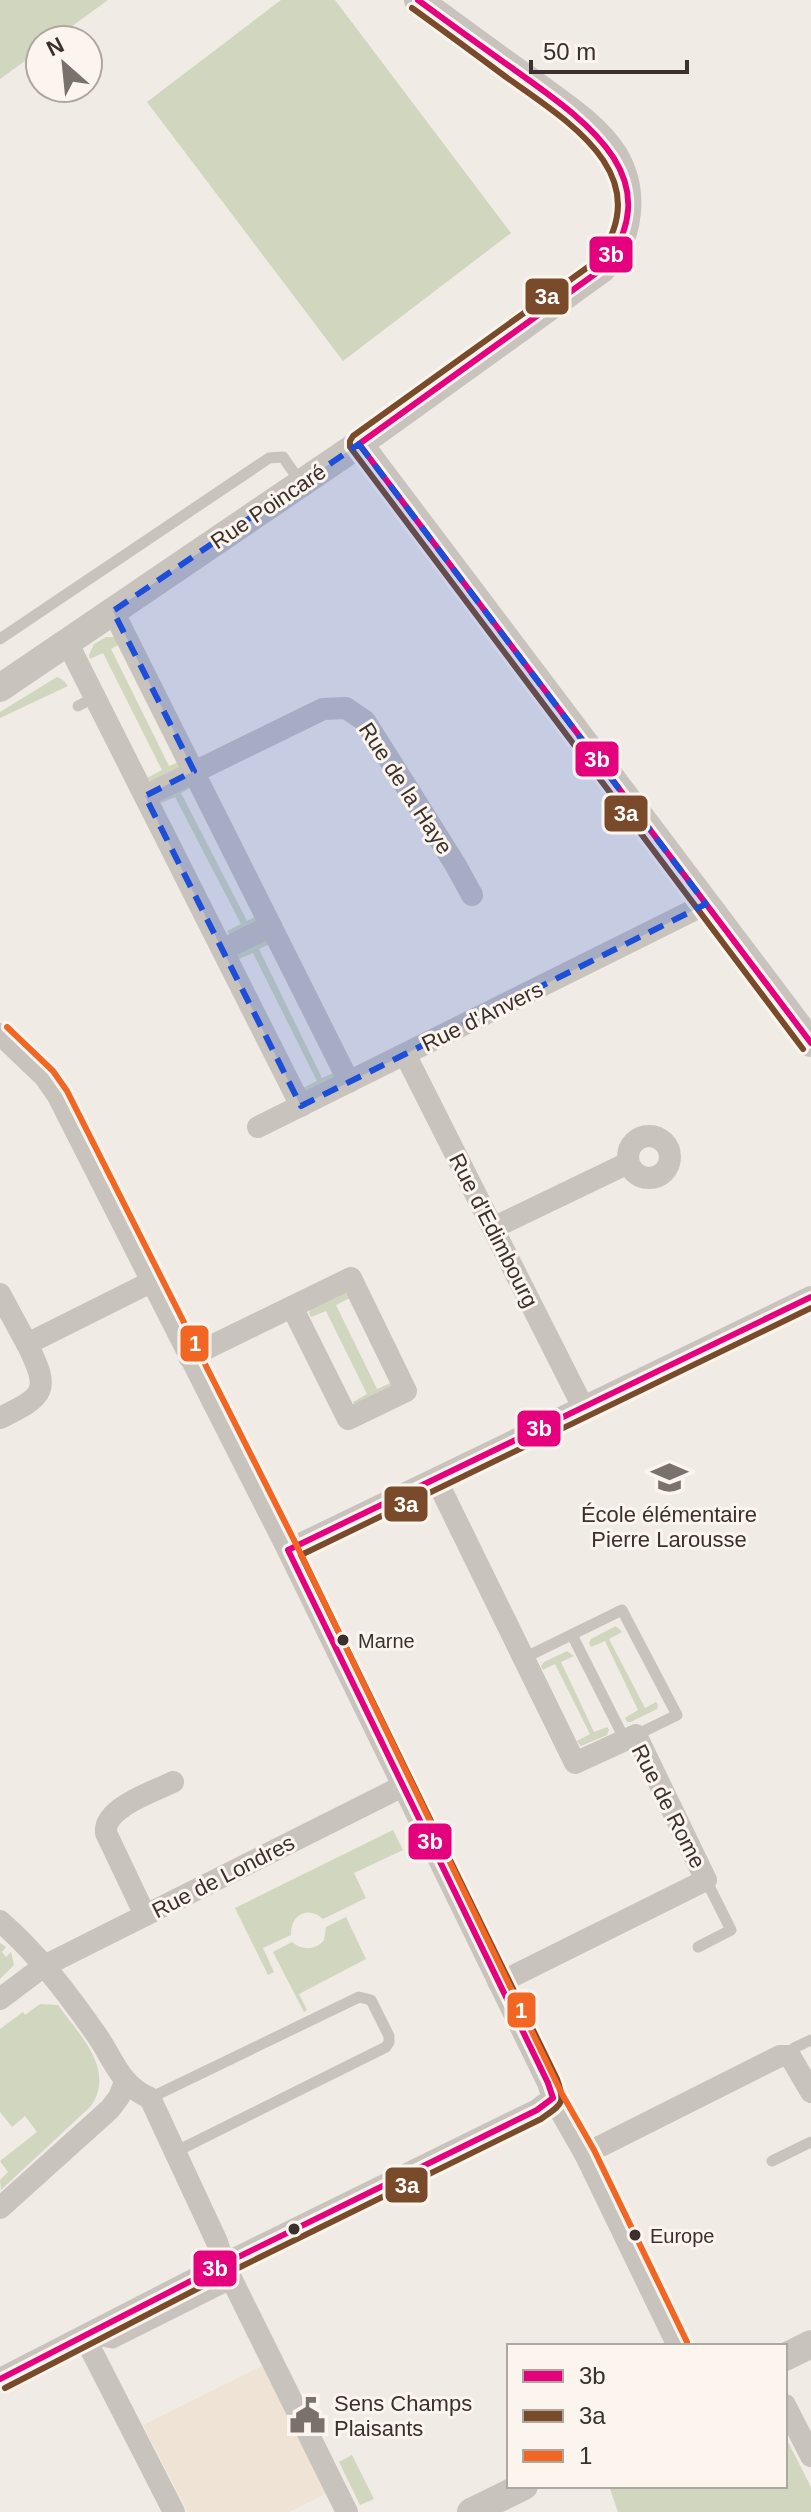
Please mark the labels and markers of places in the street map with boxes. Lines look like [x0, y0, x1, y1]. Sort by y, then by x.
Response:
school or university icon: École élémentaire Pierre Larousse [650, 1459, 688, 1497]
place label: École élémentaire Pierre Larousse [581, 1502, 757, 1552]
place label: Marne [358, 1630, 415, 1652]
marker: Marne [335, 1632, 351, 1648]
unlabelled marker [286, 2221, 302, 2237]
place label: Europe [650, 2225, 715, 2247]
marker: Europe [627, 2227, 643, 2243]
place label: Sens Champs Plaisants [334, 2391, 472, 2441]
public building icon: Sens Champs Plaisants [289, 2397, 327, 2435]

